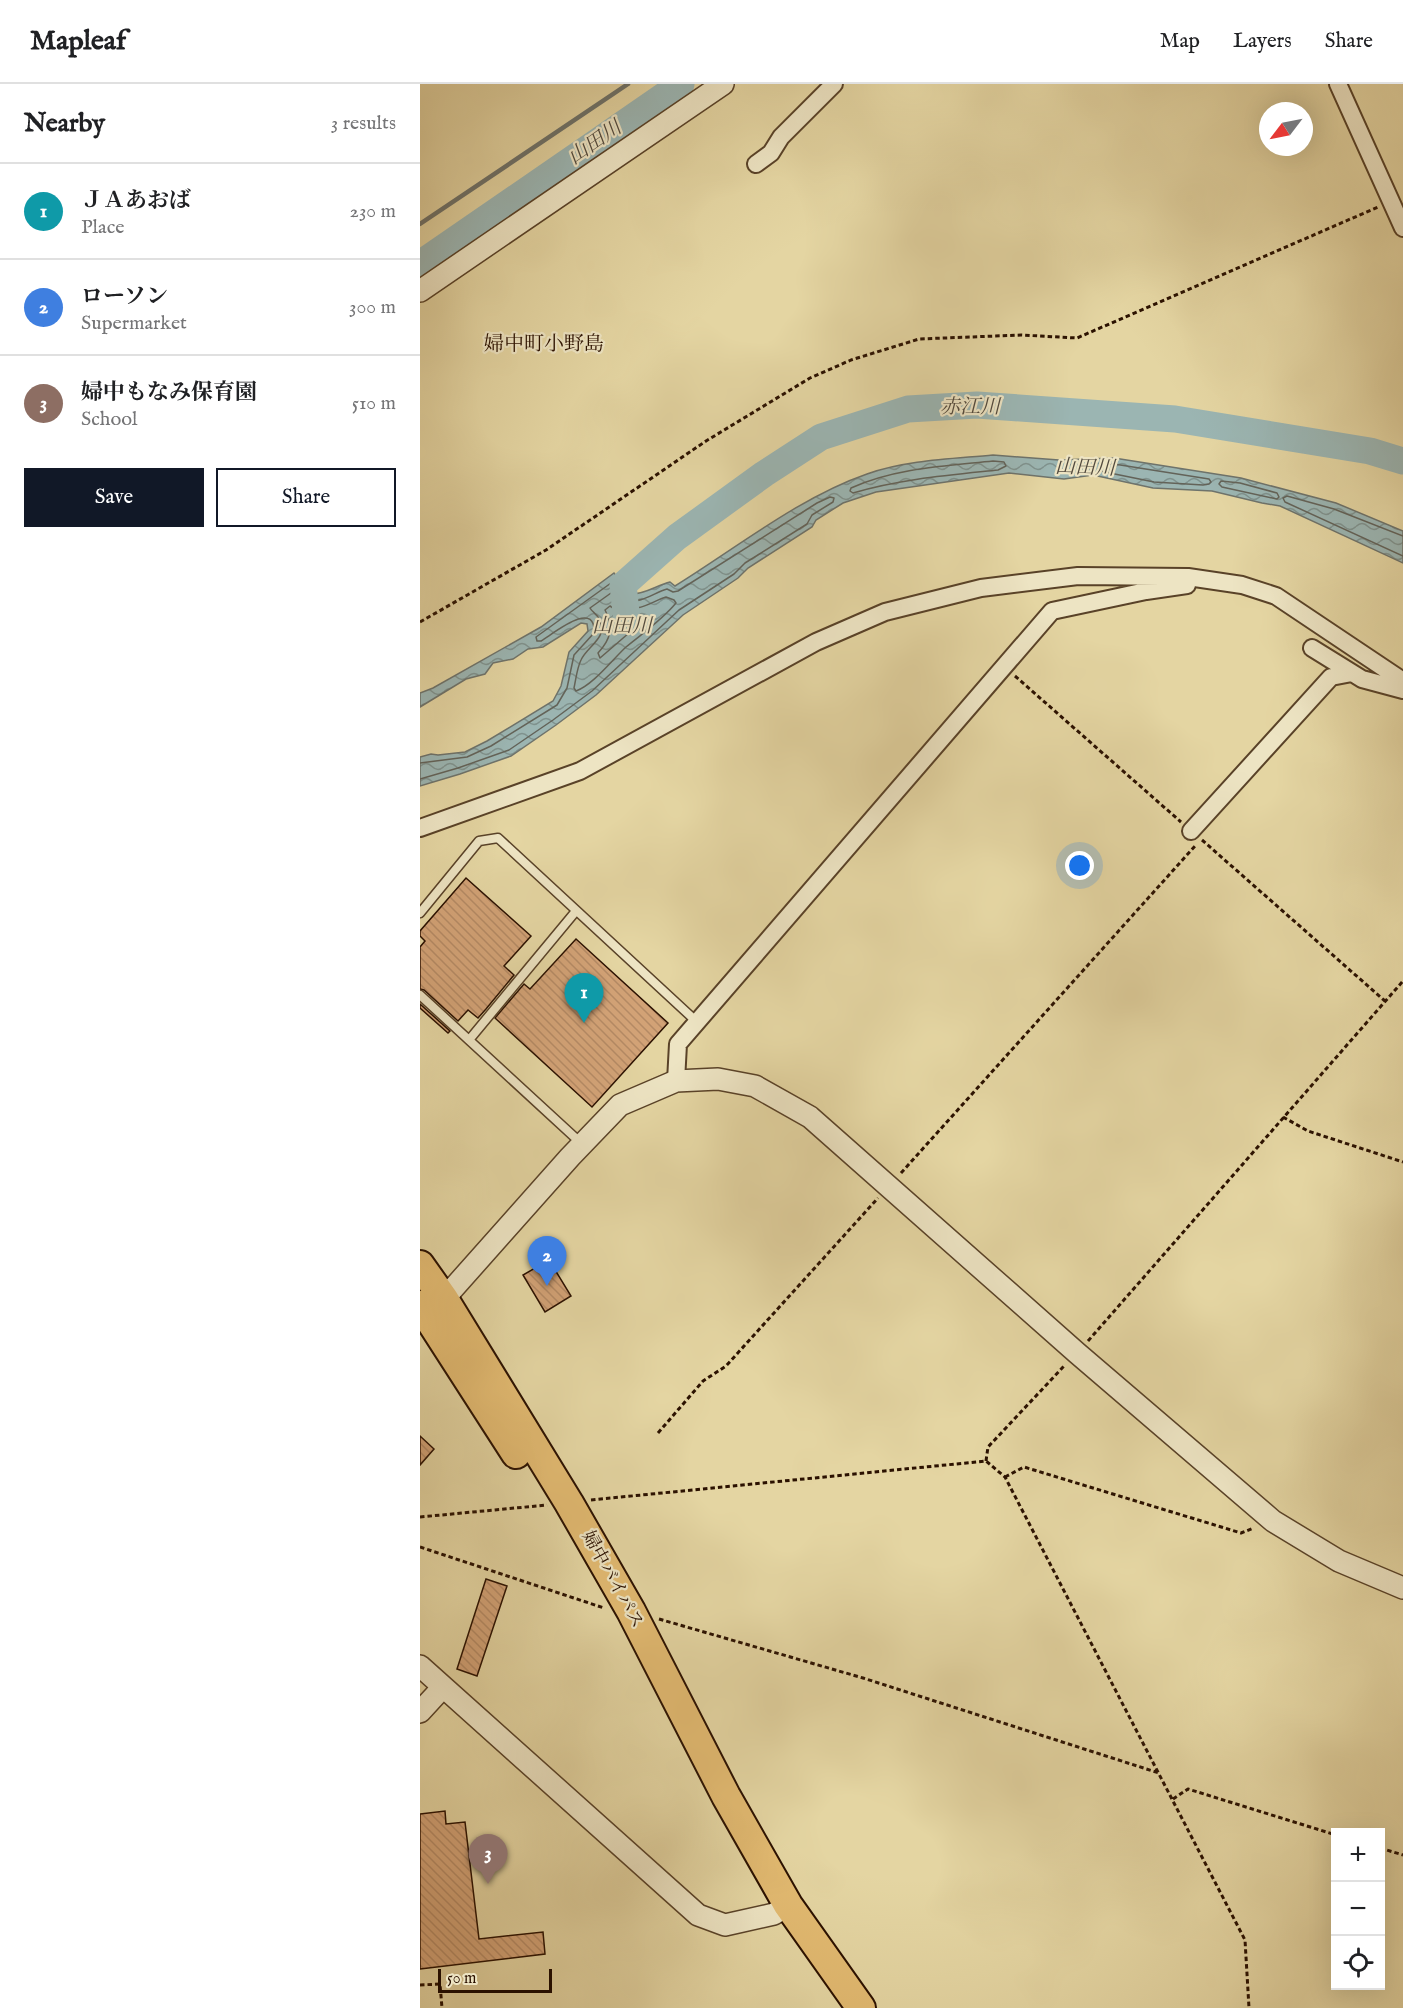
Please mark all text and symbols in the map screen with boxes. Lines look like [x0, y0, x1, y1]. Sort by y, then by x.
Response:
text: Mapleaf [30, 24, 126, 59]
text: Map [1160, 28, 1200, 55]
text: Layers [1233, 28, 1292, 55]
text: Share [1325, 28, 1373, 55]
north arrow [1259, 102, 1313, 156]
text: Nearby [24, 107, 105, 140]
text: 3 results [331, 111, 396, 136]
water label: 山田川 [563, 114, 628, 170]
text: ＪＡあおば [81, 187, 191, 215]
text: 1 [40, 199, 47, 224]
text: 230 m [350, 199, 396, 224]
text: Place [81, 215, 124, 240]
text: ローソン [81, 283, 168, 311]
text: 2 [39, 295, 48, 320]
text: 300 m [349, 295, 396, 320]
text: Supermarket [81, 311, 187, 336]
district label: 婦中町小野島 [484, 332, 604, 357]
text: 婦中もなみ保育園 [81, 379, 257, 407]
text: 3 [40, 391, 47, 416]
text: 510 m [352, 391, 396, 416]
water label: 赤江川 [940, 395, 1002, 420]
text: School [81, 407, 137, 432]
water label: 山田川 [1055, 454, 1117, 482]
button: Save [24, 468, 204, 527]
button: Share [216, 468, 396, 527]
water label: 山田川 [592, 614, 654, 639]
your location [1065, 851, 1094, 880]
pin: 1 [564, 974, 604, 1023]
pin: 2 [528, 1236, 566, 1286]
street label: 婦中バイパス [576, 1527, 648, 1633]
map controls [1331, 1828, 1385, 1990]
button: + [1331, 1828, 1385, 1882]
pin: 3 [468, 1834, 508, 1884]
button: − [1331, 1882, 1385, 1936]
button: locate [1331, 1936, 1385, 1990]
scale bar [438, 1966, 552, 1994]
text: 50 m [447, 1969, 476, 1989]

